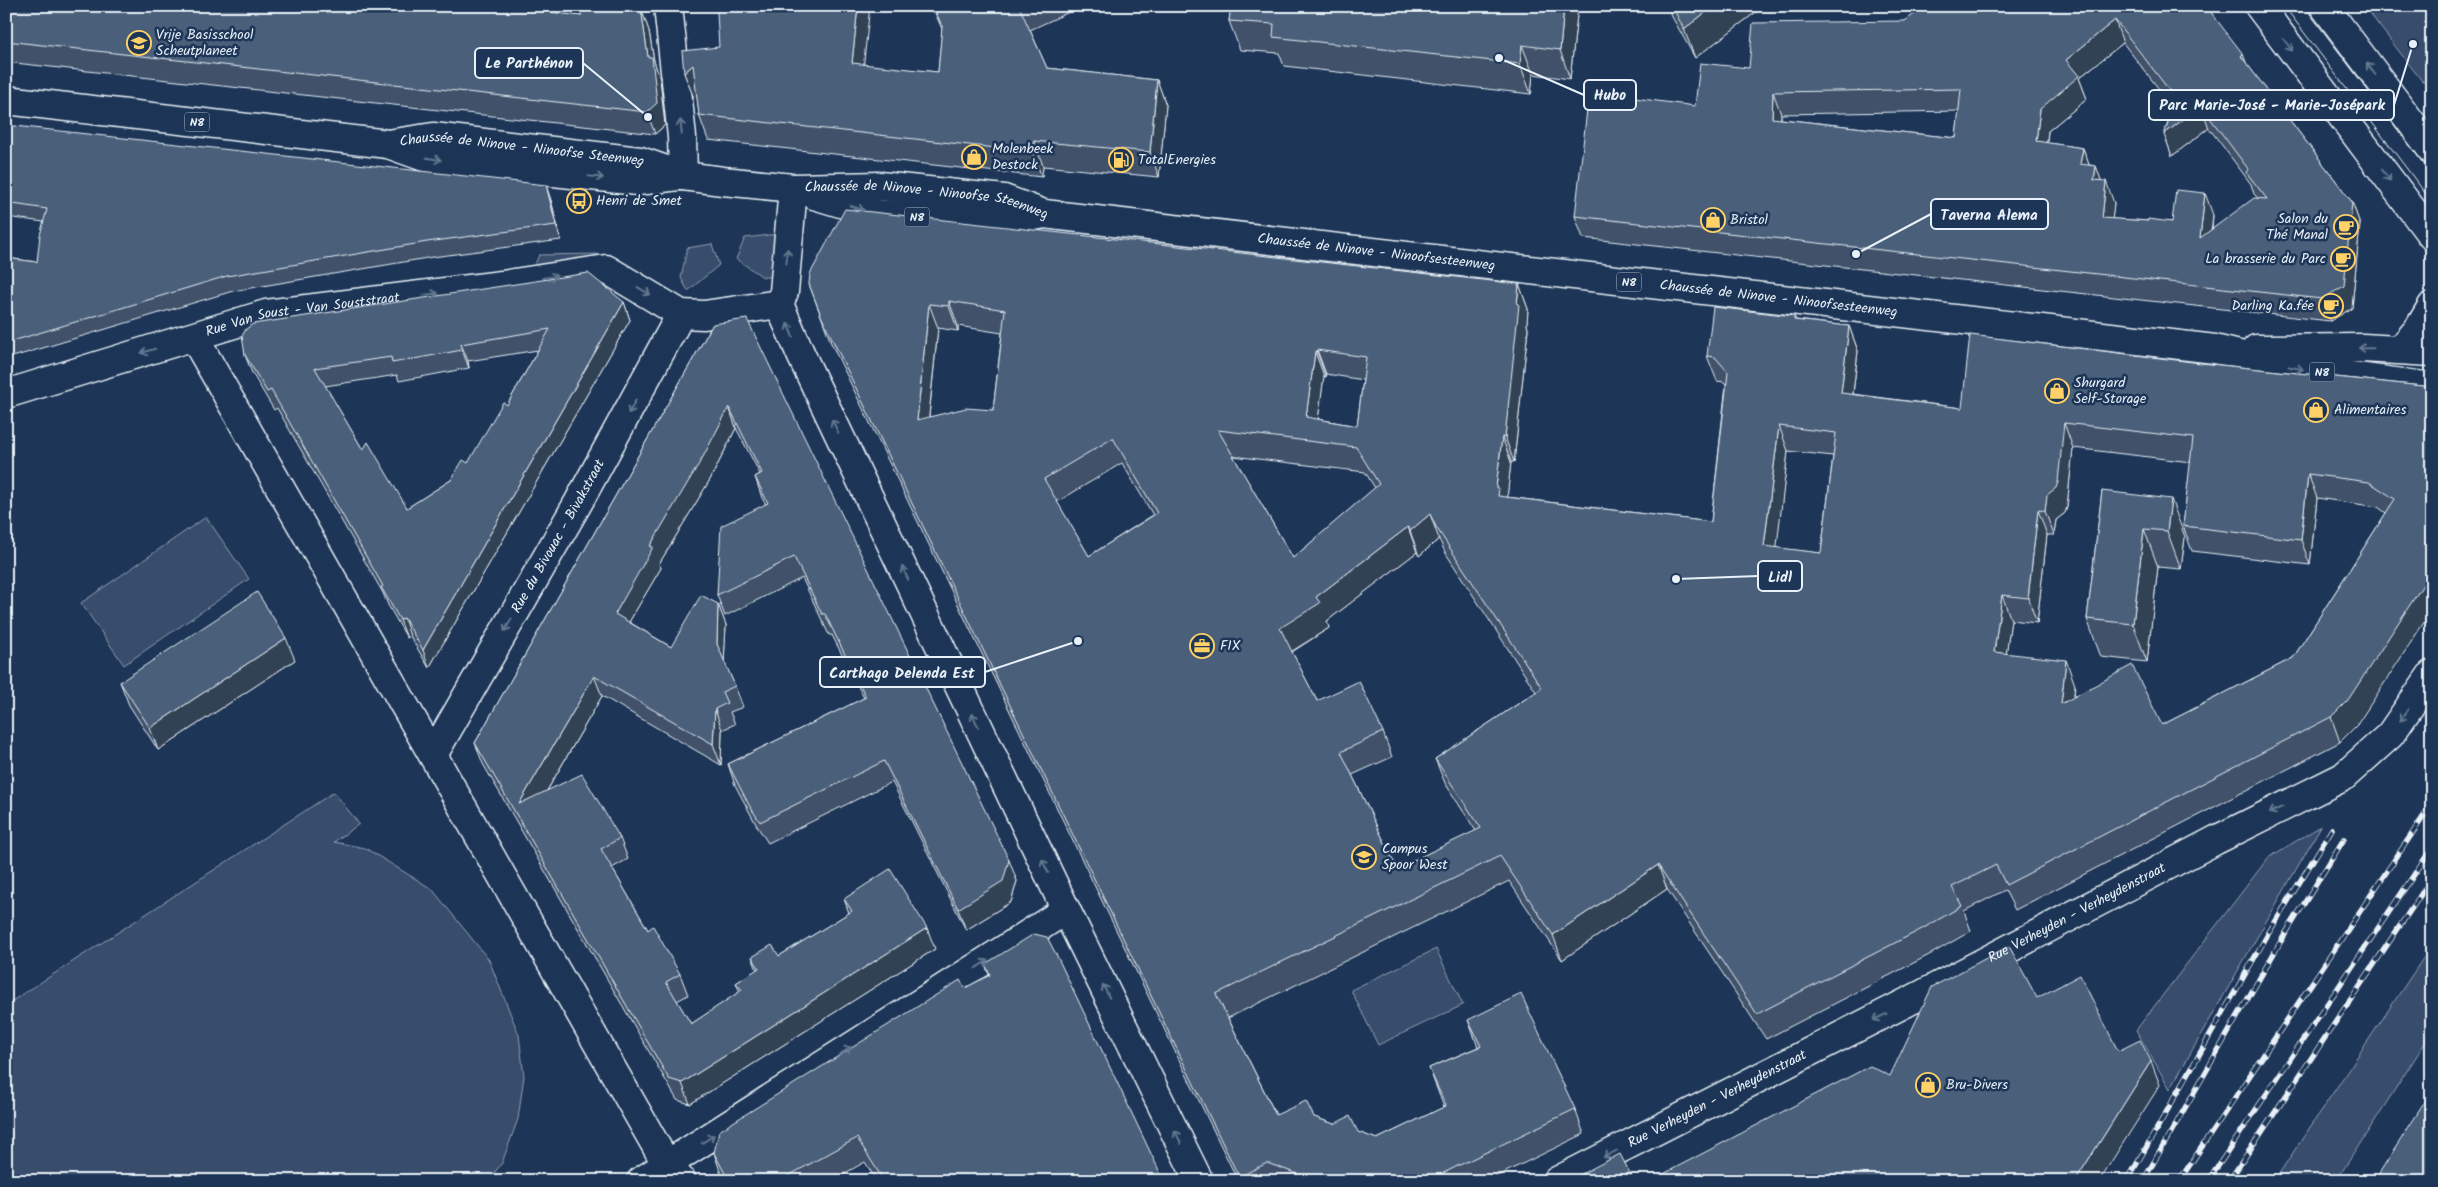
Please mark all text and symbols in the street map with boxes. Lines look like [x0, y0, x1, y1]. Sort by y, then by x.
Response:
place label: Vrije Basisschool Scheutplaneet [156, 24, 254, 62]
school or university icon: Vrije Basisschool Scheutplaneet [126, 30, 152, 56]
one-way arrow [2283, 38, 2294, 51]
callout: Le Parthénon [475, 48, 583, 78]
text: Le Parthénon [485, 52, 573, 76]
one-way arrow [2366, 62, 2376, 76]
callout: Hubo [1584, 80, 1636, 110]
text: Hubo [1594, 84, 1626, 108]
callout: Parc Marie-José - Marie-Josépark [2149, 90, 2394, 120]
text: Parc Marie-José - Marie-Josépark [2159, 94, 2385, 118]
road number: N8 [184, 112, 210, 132]
one-way arrow [676, 119, 686, 135]
street label: Chaussée de Ninove - Ninoofse Steenweg [398, 126, 648, 173]
place label: Molenbeek Destock [992, 138, 1054, 176]
shop icon: Molenbeek Destock [961, 144, 987, 170]
fuel station icon: TotalEnergies [1108, 147, 1134, 173]
place label: TotalEnergies [1138, 149, 1216, 171]
one-way arrow [426, 155, 442, 165]
one-way arrow [2381, 168, 2391, 182]
one-way arrow [587, 172, 603, 182]
street label: Chaussée de Ninove - Ninoofse Steenweg [804, 175, 1049, 225]
bus stop icon: Henri de Smet [566, 188, 592, 214]
place label: Henri de Smet [596, 190, 682, 212]
callout: Taverna Alema [1931, 199, 2048, 229]
one-way arrow [848, 203, 864, 213]
text: Taverna Alema [1940, 204, 2038, 228]
shop icon: Bristol [1700, 207, 1726, 233]
road number: N8 [904, 208, 930, 226]
place label: Salon du Thé Manal [2266, 208, 2329, 246]
place label: Bristol [1730, 209, 1769, 231]
cafe icon: Salon du Thé Manal [2333, 214, 2359, 240]
street label: Chaussée de Ninove - Ninoofsesteenweg [1256, 228, 1496, 277]
cafe icon: La brasserie du Parc [2330, 246, 2356, 272]
one-way arrow [782, 248, 792, 264]
place label: La brasserie du Parc [2205, 248, 2326, 270]
one-way arrow [542, 272, 558, 282]
road number: N8 [1616, 272, 1642, 292]
street label: Chaussée de Ninove - Ninoofsesteenweg [1659, 274, 1899, 323]
street label: Rue Van Soust - Van Souststraat [203, 287, 401, 343]
one-way arrow [636, 287, 650, 297]
one-way arrow [422, 289, 438, 299]
cafe icon: Darling Ka.fée [2318, 293, 2344, 319]
place label: Darling Ka.fée [2231, 295, 2315, 317]
one-way arrow [785, 323, 795, 338]
one-way arrow [2358, 343, 2374, 353]
one-way arrow [140, 347, 156, 357]
road number: N8 [2310, 362, 2334, 382]
one-way arrow [2288, 364, 2304, 374]
place label: Shurgard Self-Storage [2074, 372, 2147, 410]
shop icon: Shurgard Self-Storage [2044, 378, 2070, 404]
shop icon: Alimentaires [2303, 397, 2329, 423]
place label: Alimentaires [2334, 399, 2406, 421]
one-way arrow [626, 400, 636, 414]
one-way arrow [830, 419, 839, 434]
street label: Rue du Bivouac - Bivakstraat [506, 455, 611, 617]
callout: Lidl [1758, 561, 1802, 591]
one-way arrow [900, 566, 909, 581]
text: Lidl [1768, 566, 1792, 590]
one-way arrow [503, 617, 513, 631]
office icon: FIX [1189, 633, 1215, 659]
place label: FIX [1220, 635, 1241, 657]
callout: Carthago Delenda Est [820, 657, 985, 687]
text: Carthago Delenda Est [829, 662, 975, 686]
one-way arrow [2399, 707, 2409, 721]
one-way arrow [970, 712, 980, 727]
one-way arrow [2269, 806, 2284, 815]
place label: Campus Spoor West [1382, 838, 1448, 876]
school or university icon: Campus Spoor West [1351, 844, 1377, 870]
street label: Rue Verheyden - Verheydenstraat [1984, 857, 2170, 969]
one-way arrow [1040, 859, 1049, 874]
one-way arrow [975, 959, 989, 969]
one-way arrow [1101, 984, 1110, 999]
one-way arrow [1873, 1012, 1888, 1022]
street label: Rue Verheyden - Verheydenstraat [1624, 1044, 1811, 1154]
one-way arrow [838, 1046, 852, 1057]
shop icon: Bru-Divers [1915, 1072, 1941, 1098]
place label: Bru-Divers [1946, 1074, 2008, 1096]
one-way arrow [1172, 1130, 1182, 1145]
one-way arrow [701, 1133, 715, 1144]
one-way arrow [1603, 1150, 1618, 1159]

